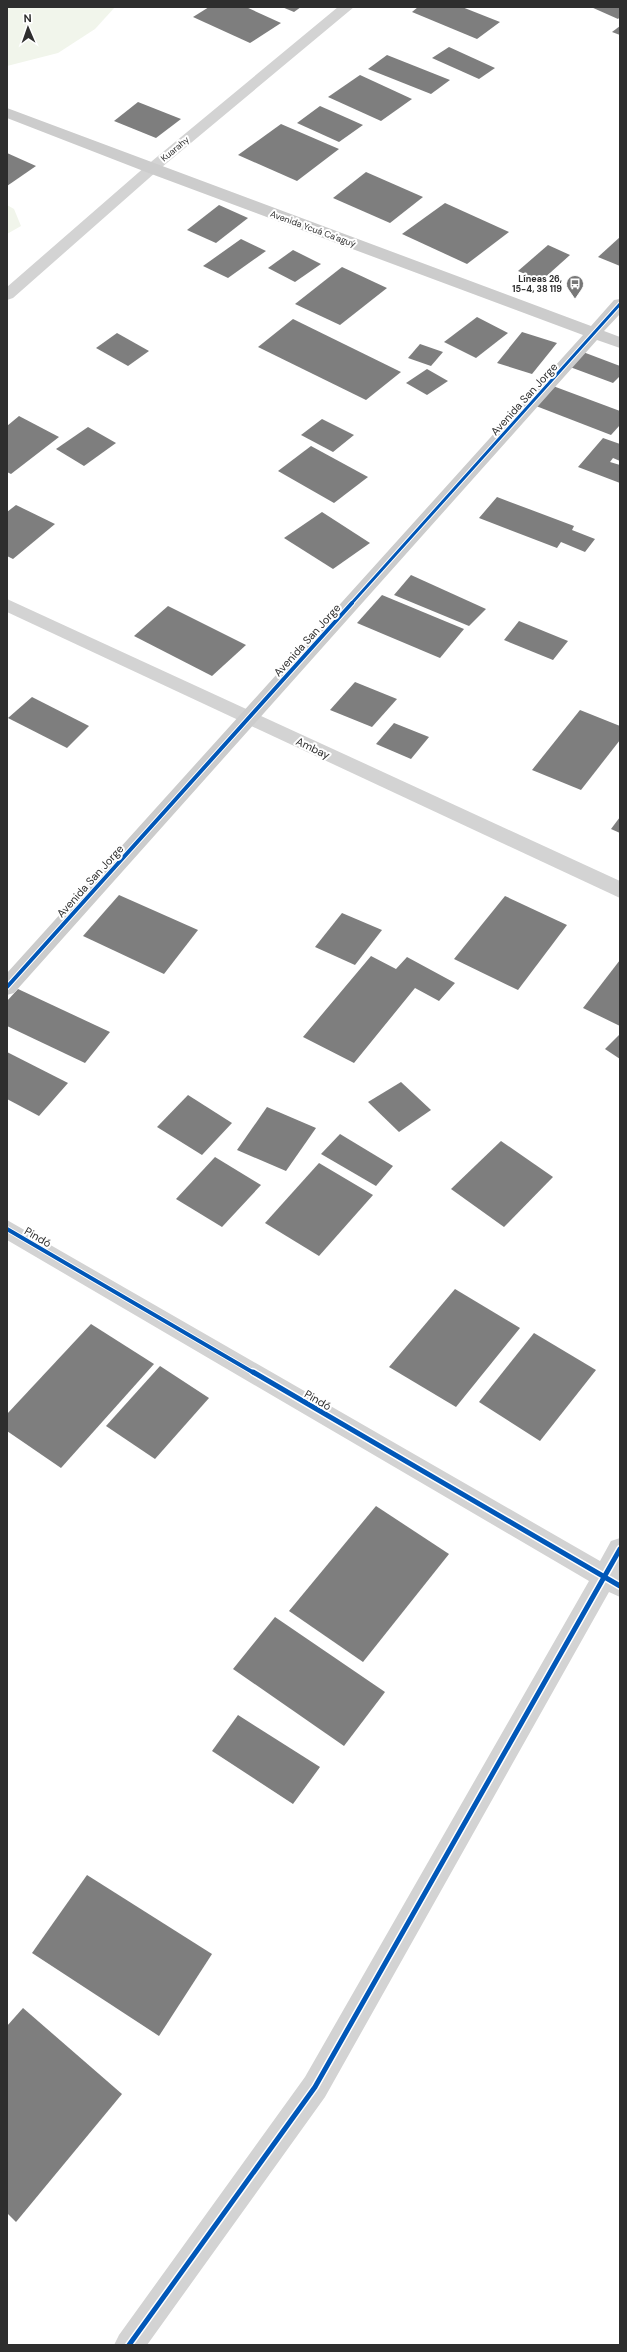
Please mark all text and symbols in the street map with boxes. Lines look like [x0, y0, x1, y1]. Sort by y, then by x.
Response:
north arrow [8, 8, 48, 48]
text: N [23, 11, 32, 25]
street label: Kuarahy [158, 134, 192, 164]
street label: Avenida Ycuá Ca'aguý [269, 208, 357, 250]
place label: Líneas 26, 15-4, 38 119 [512, 273, 562, 295]
bus stop icon: Líneas 26, 15-4, 38 119 [565, 274, 585, 299]
street label: Avenida San Jorge [488, 360, 560, 438]
street label: Avenida San Jorge [271, 601, 343, 679]
street label: Ambay [294, 734, 332, 762]
street label: Avenida San Jorge [54, 842, 126, 920]
street label: Pindó [22, 1224, 54, 1250]
street label: Pindó [302, 1387, 334, 1413]

